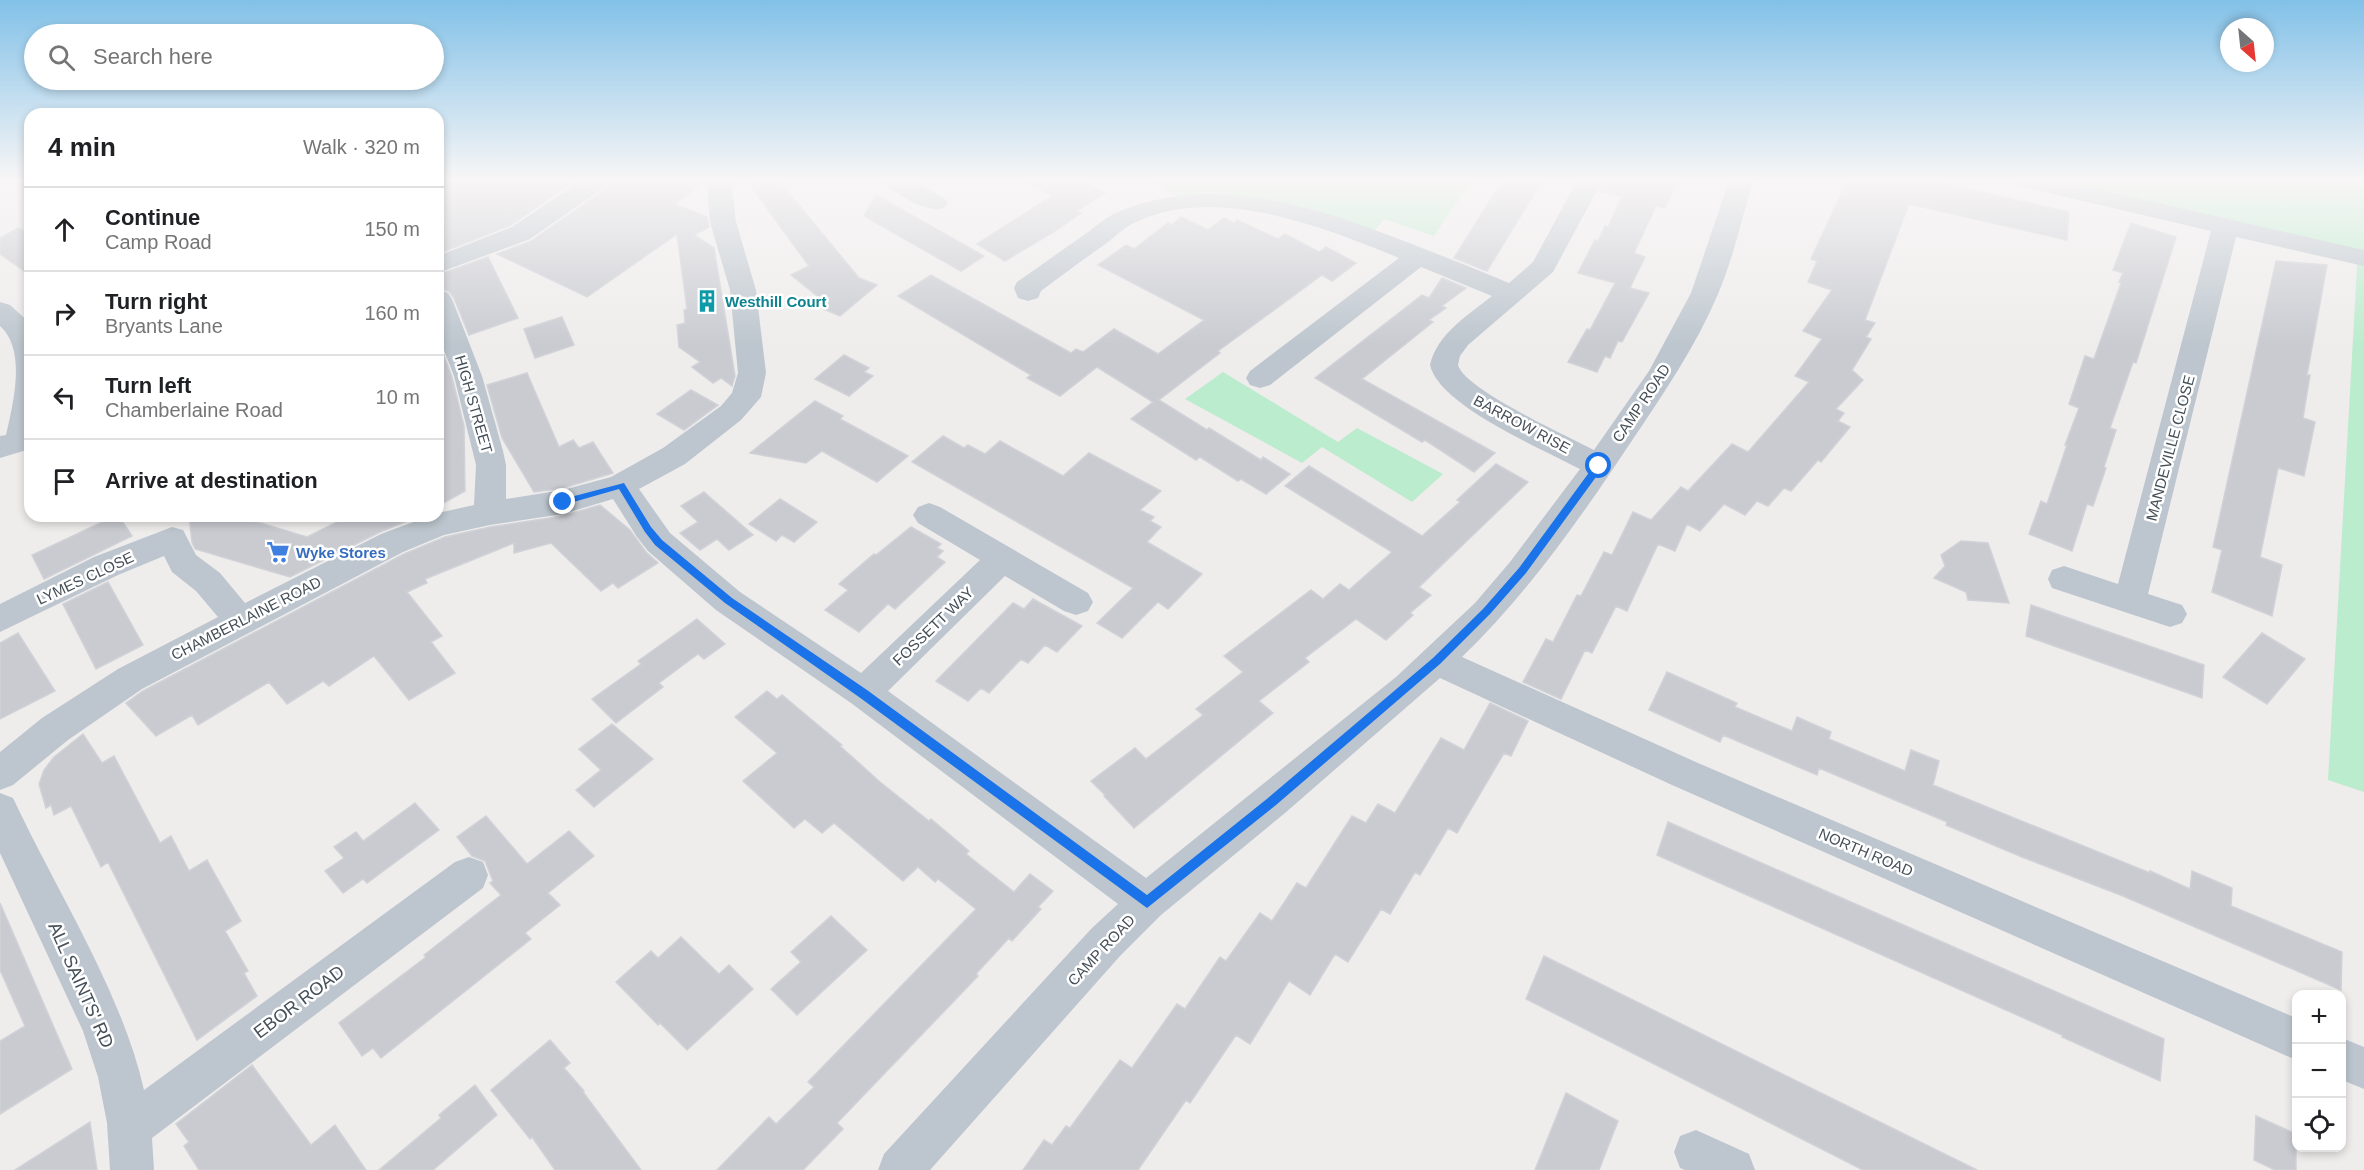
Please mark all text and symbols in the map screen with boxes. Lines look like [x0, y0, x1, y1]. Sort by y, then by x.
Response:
north arrow [2220, 18, 2274, 72]
search box [24, 24, 444, 90]
icon: search [45, 41, 78, 74]
text: Search here [93, 44, 213, 69]
text: 4 min [48, 132, 116, 162]
text: Walk · 320 m [303, 136, 420, 158]
text: Continue [105, 205, 200, 230]
icon: ahead [48, 213, 81, 246]
text: 150 m [364, 218, 420, 240]
text: Camp Road [105, 231, 212, 253]
building icon: Westhill Court [694, 288, 720, 314]
text: Turn right [105, 289, 207, 314]
place label: Westhill Court [725, 293, 826, 310]
icon: right [48, 297, 81, 330]
text: 160 m [364, 302, 420, 324]
text: Bryants Lane [105, 315, 223, 337]
street label: HIGH STREET [452, 353, 496, 455]
street label: CAMP ROAD [1609, 361, 1673, 445]
text: Turn left [105, 373, 191, 398]
street label: MANDEVILLE CLOSE [2142, 373, 2198, 523]
icon: left [48, 381, 81, 414]
text: 10 m [376, 386, 420, 408]
street label: BARROW RISE [1471, 391, 1573, 457]
text: Chamberlaine Road [105, 399, 283, 421]
route start [1585, 452, 1611, 478]
icon: arrive [48, 465, 81, 498]
text: Arrive at destination [105, 468, 318, 493]
route end [549, 488, 575, 514]
supermarket icon: Wyke Stores [265, 539, 291, 565]
place label: Wyke Stores [296, 544, 386, 561]
street label: LYMES CLOSE [34, 548, 136, 608]
street label: CHAMBERLAINE ROAD [168, 573, 324, 663]
street label: FOSSETT WAY [889, 583, 977, 669]
street label: NORTH ROAD [1816, 825, 1916, 880]
street label: CAMP ROAD [1064, 911, 1138, 989]
street label: ALL SAINTS' RD [44, 919, 118, 1051]
street label: EBOR ROAD [250, 962, 348, 1042]
map controls [2292, 990, 2346, 1152]
button: + [2292, 990, 2346, 1044]
button: − [2292, 1044, 2346, 1098]
button: locate [2292, 1098, 2346, 1152]

